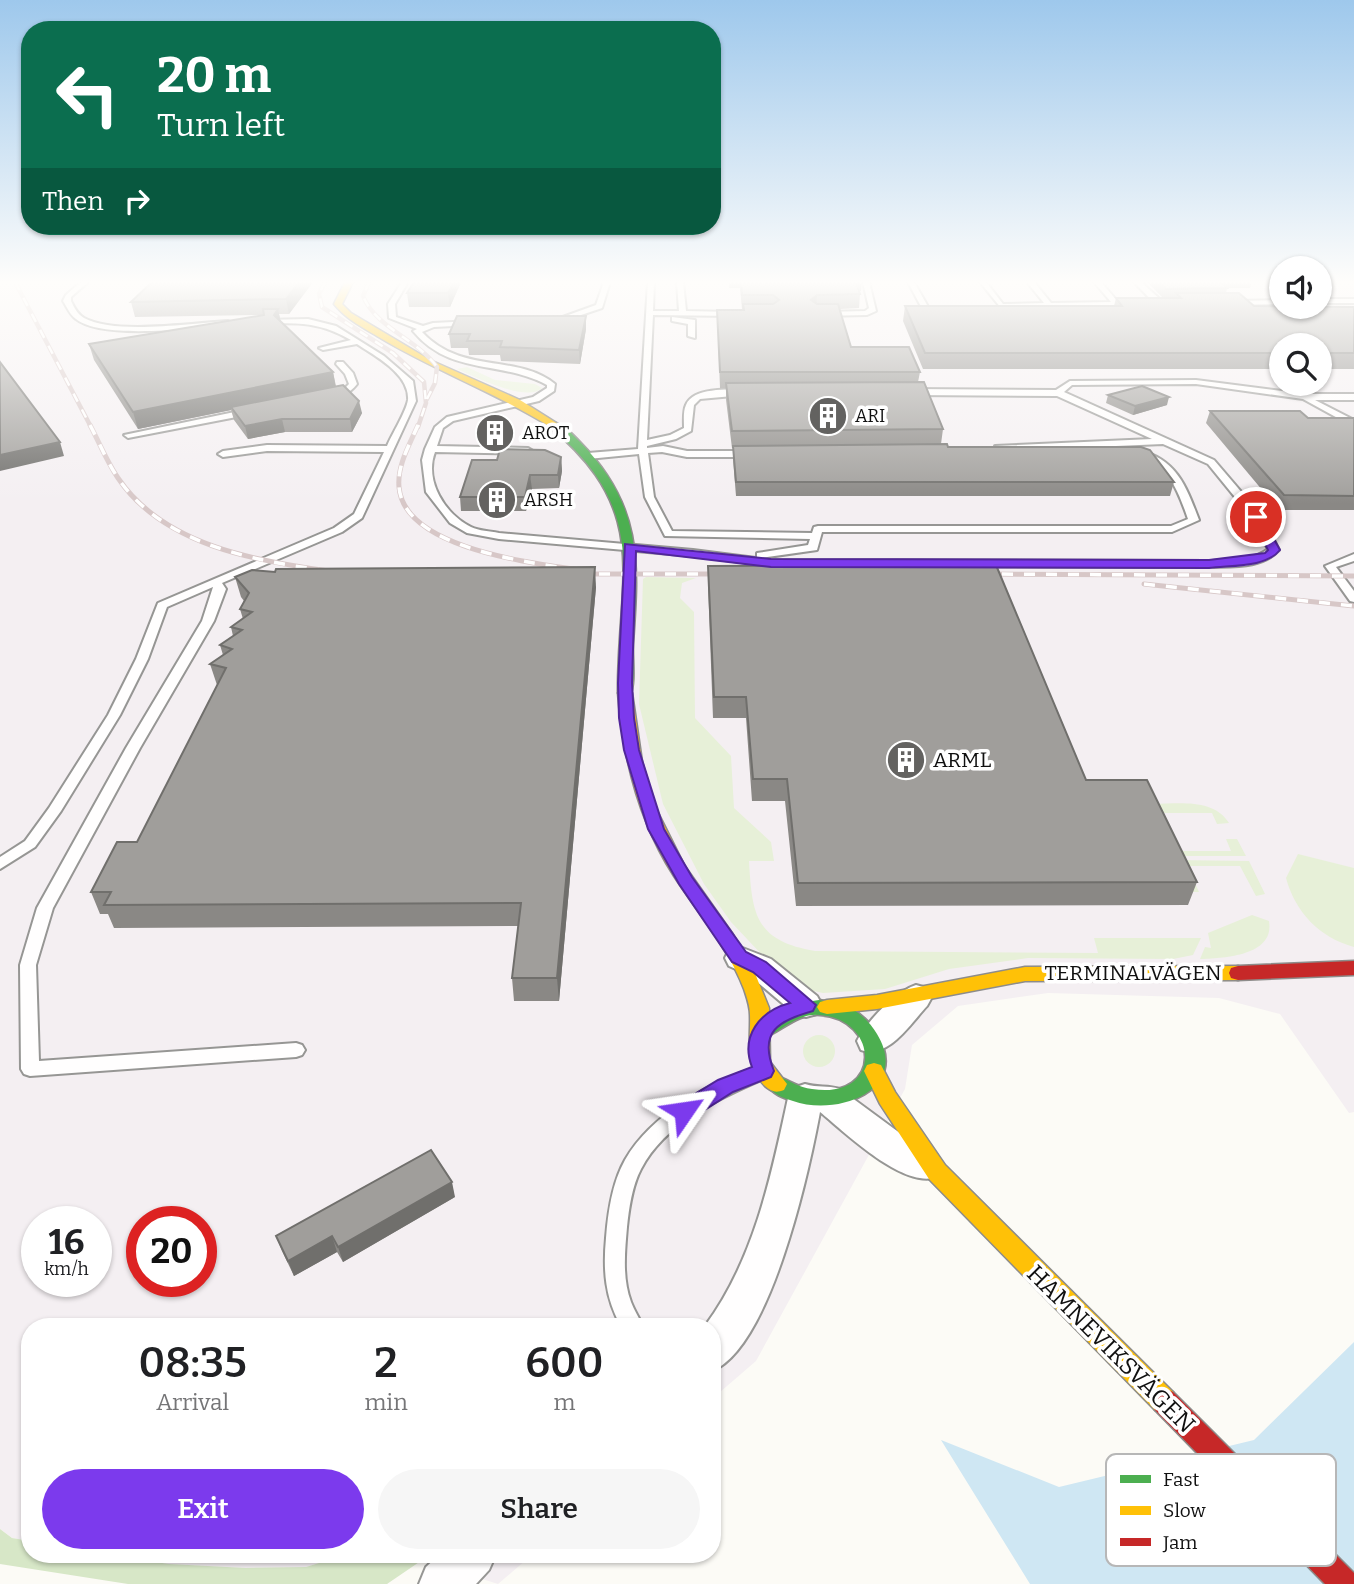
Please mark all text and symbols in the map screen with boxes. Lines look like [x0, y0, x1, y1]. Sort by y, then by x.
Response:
text: 20 m [157, 46, 271, 105]
icon: left [42, 49, 133, 140]
text: Turn left [157, 106, 285, 144]
icon: right [118, 182, 156, 220]
text: Then [42, 186, 104, 217]
map controls [1269, 256, 1332, 396]
button: sound [1269, 256, 1332, 319]
button: search [1269, 333, 1332, 396]
building icon: ARI [807, 395, 849, 437]
place label: ARI [855, 405, 885, 427]
building icon: AROT [474, 412, 516, 454]
place label: AROT [522, 422, 570, 444]
building icon: ARSH [476, 479, 518, 521]
pin [1226, 487, 1286, 547]
place label: ARSH [524, 489, 573, 511]
icon: arrive [1237, 498, 1275, 536]
building icon: ARML [885, 739, 927, 781]
place label: ARML [933, 747, 992, 773]
street label: TERMINALVÄGEN [1044, 960, 1222, 986]
position arrow [647, 1074, 721, 1148]
speed limit sign: 20 [126, 1206, 217, 1297]
text: 16 [49, 1221, 84, 1263]
text: km/h [44, 1258, 89, 1280]
street label: HAMNEVIKSVÄGEN [1021, 1259, 1201, 1439]
text: 08:35 [138, 1338, 247, 1388]
text: 2 [374, 1338, 398, 1388]
text: 600 [525, 1338, 604, 1388]
text: Arrival [156, 1388, 229, 1416]
text: min [364, 1388, 408, 1416]
text: m [553, 1388, 575, 1416]
legend [1106, 1454, 1336, 1566]
text: Fast [1163, 1468, 1200, 1491]
button: Exit [42, 1469, 364, 1549]
button: Share [378, 1469, 700, 1549]
text: Slow [1163, 1499, 1206, 1522]
text: Jam [1162, 1531, 1197, 1554]

